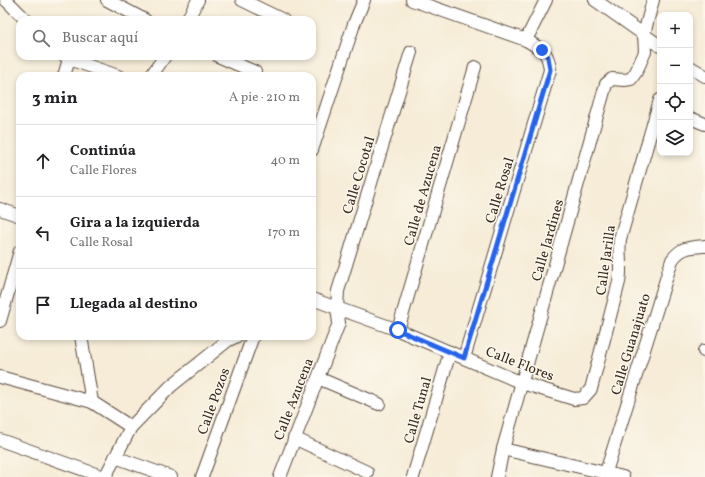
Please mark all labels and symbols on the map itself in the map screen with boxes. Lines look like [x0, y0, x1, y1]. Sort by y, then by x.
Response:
route end [533, 41, 551, 59]
street label: Calle Cocotal [339, 134, 380, 217]
street label: Calle de Azucena [400, 143, 447, 248]
street label: Calle Rosal [481, 155, 519, 226]
street label: Calle Jardines [528, 197, 569, 284]
street label: Calle Jarilla [592, 224, 621, 297]
street label: Calle Guanajuato [607, 291, 656, 398]
route start [389, 321, 407, 339]
street label: Calle Flores [482, 343, 556, 386]
street label: Calle Azucena [270, 356, 319, 444]
street label: Calle Pozos [194, 366, 235, 438]
street label: Calle Tunal [400, 375, 437, 446]

